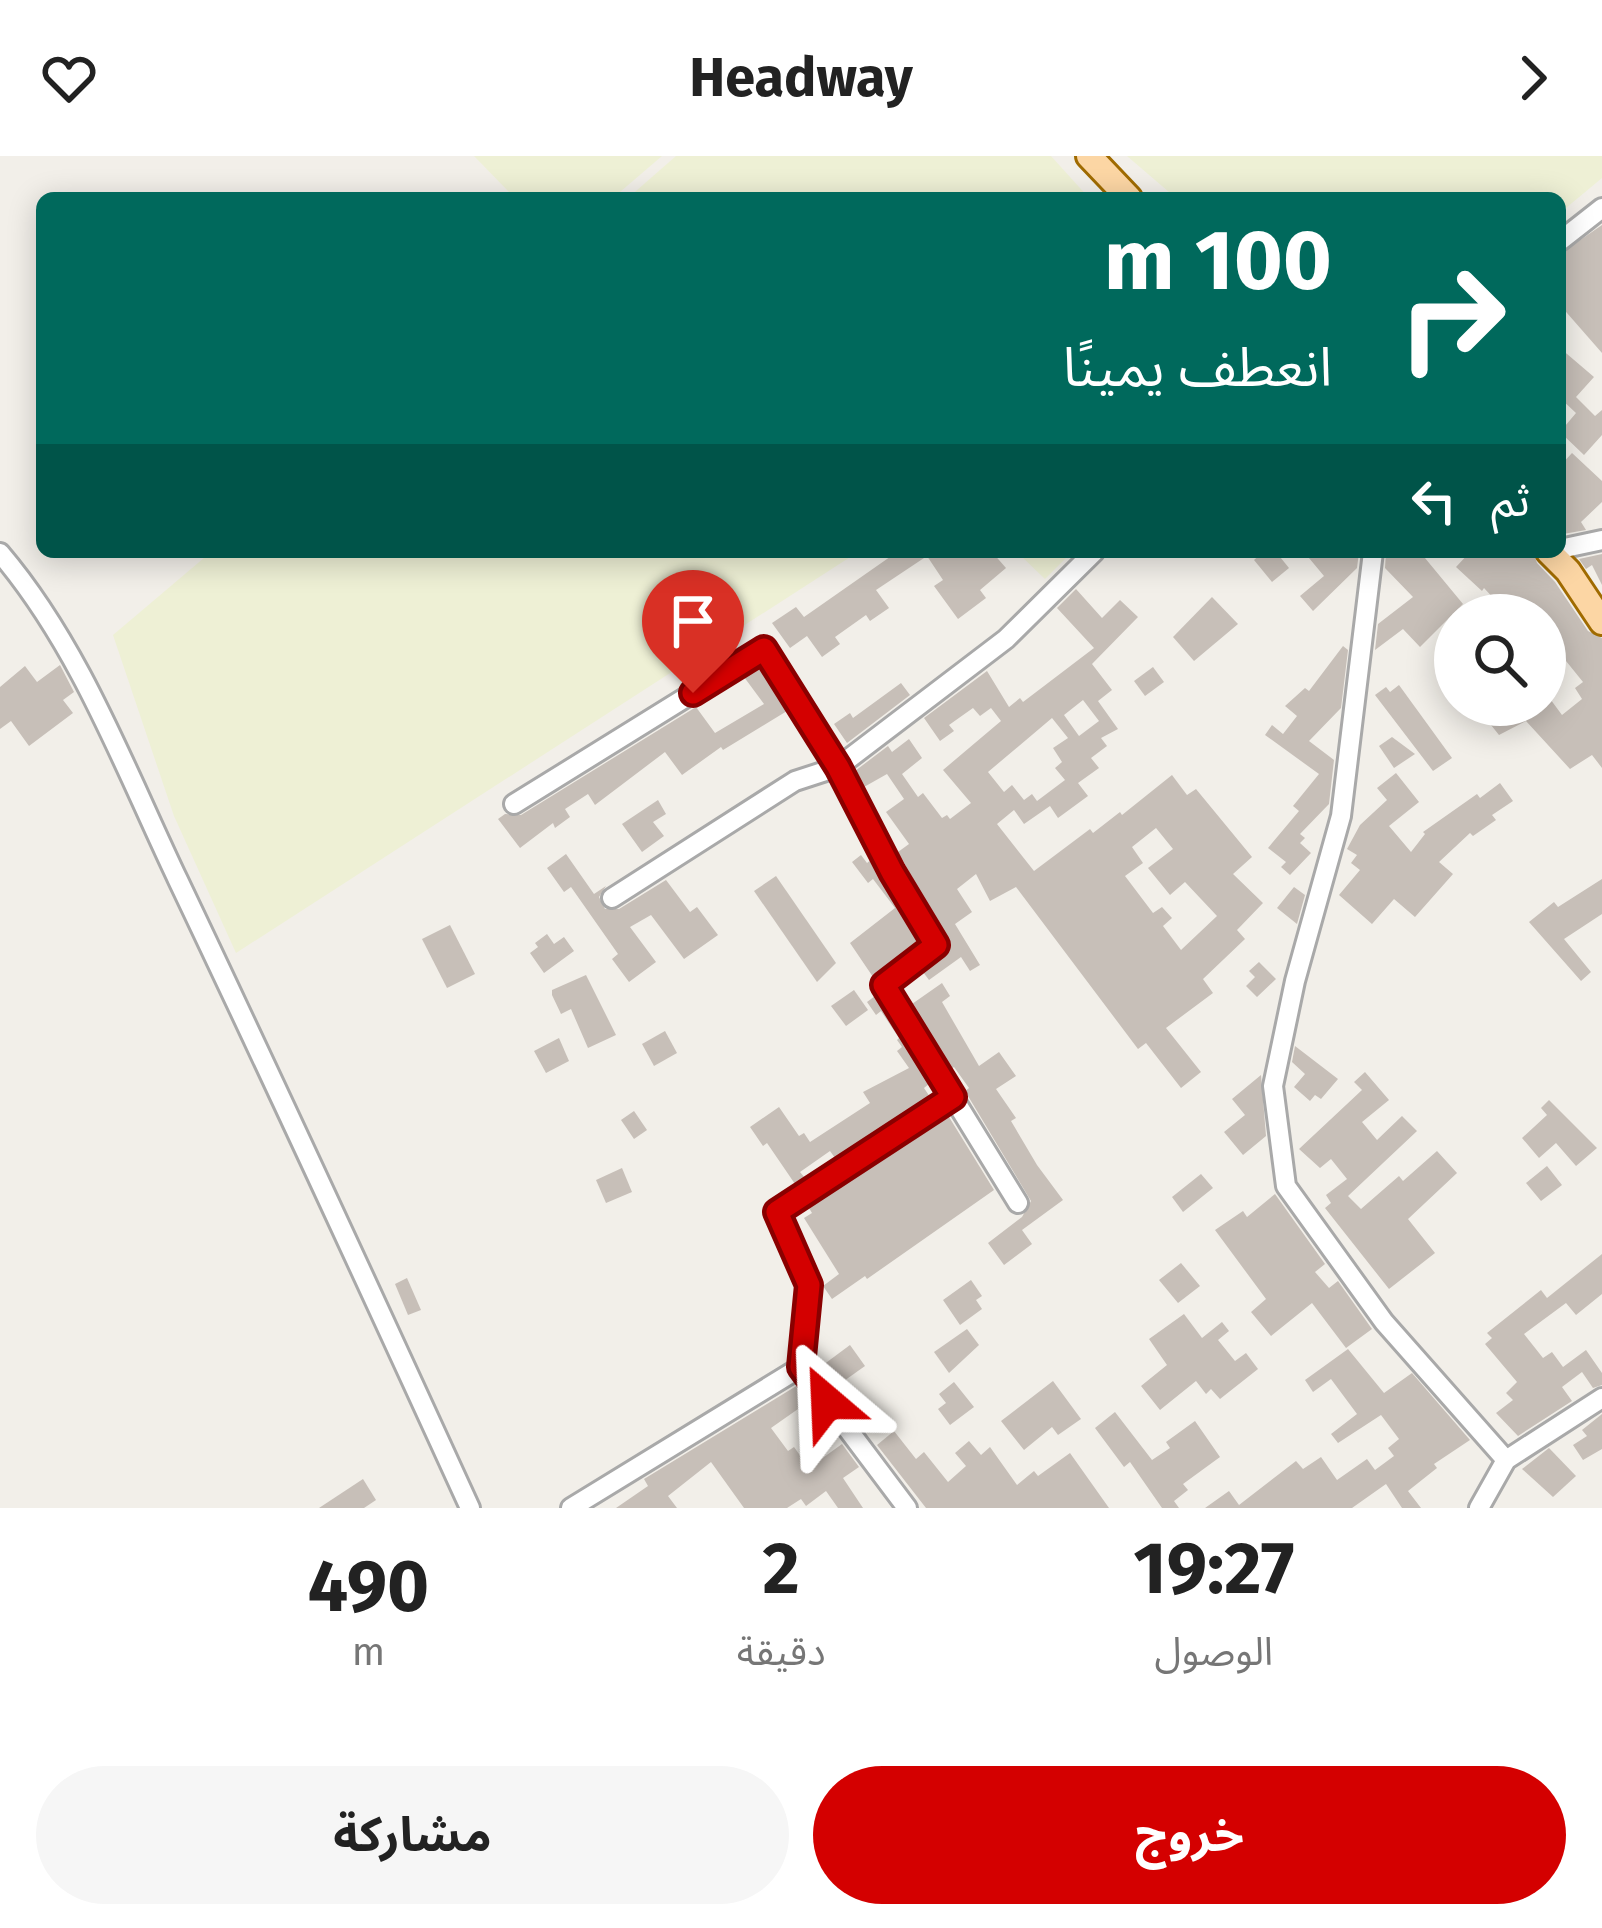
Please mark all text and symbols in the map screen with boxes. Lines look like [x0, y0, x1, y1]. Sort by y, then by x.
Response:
icon: heart [36, 45, 102, 111]
icon: forward [1500, 45, 1566, 111]
text: Headway [689, 46, 913, 110]
text: 100 m [1104, 210, 1332, 311]
icon: right [1374, 240, 1530, 396]
text: انعطف يمينًا [1063, 336, 1332, 400]
icon: left [1401, 468, 1467, 534]
text: ثم [1491, 474, 1530, 528]
pin [642, 570, 744, 693]
icon: arrive [660, 588, 726, 654]
map controls [1434, 594, 1566, 726]
button: search [1434, 594, 1566, 726]
position arrow [764, 1339, 890, 1465]
text: 2 [763, 1526, 800, 1612]
text: 19:27 [1133, 1526, 1294, 1612]
text: 490 [308, 1544, 429, 1630]
text: m [352, 1629, 385, 1675]
text: دقيقة [737, 1629, 826, 1675]
text: الوصول [1155, 1629, 1273, 1675]
button: مشاركة [36, 1766, 789, 1904]
button: خروج [813, 1766, 1566, 1904]

